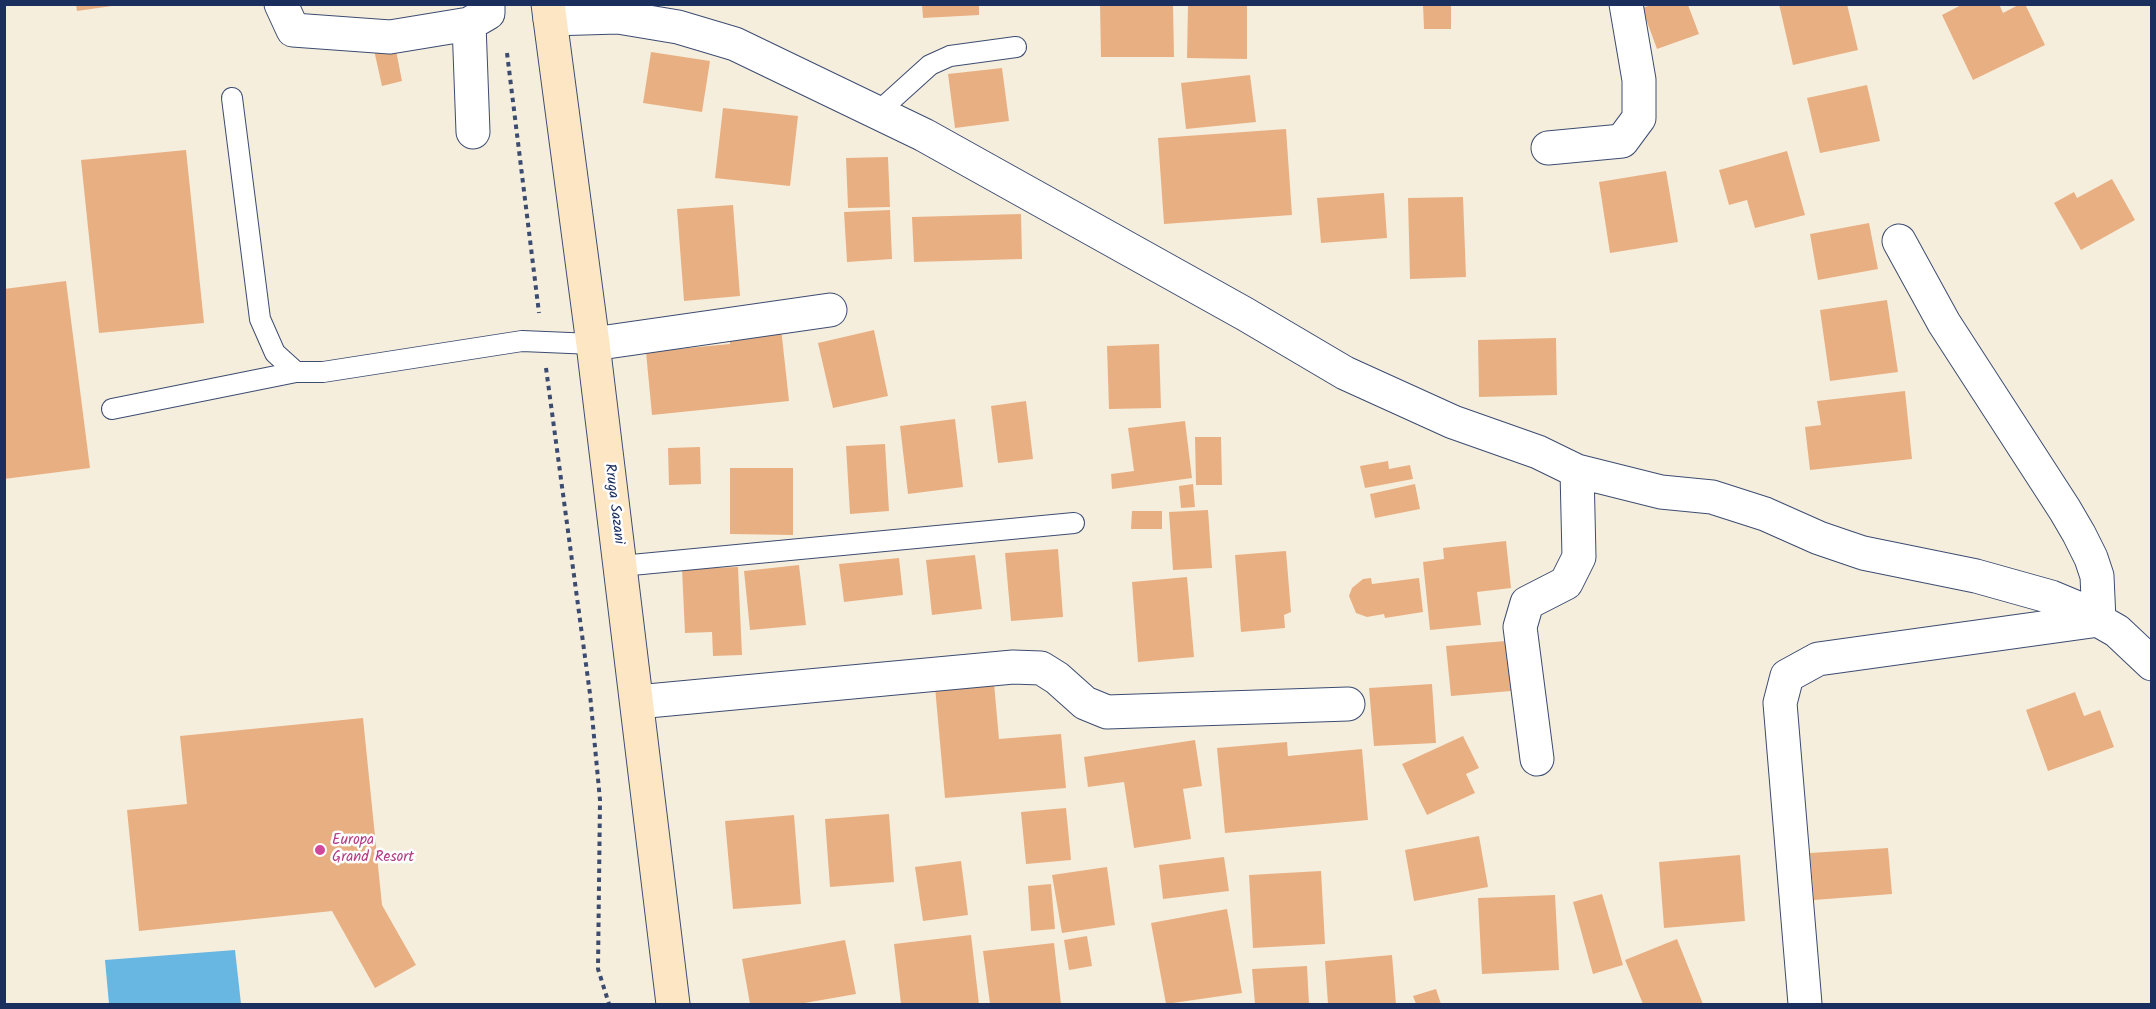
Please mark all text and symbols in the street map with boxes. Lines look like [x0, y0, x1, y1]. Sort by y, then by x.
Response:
street label: Rruga Sazani [599, 463, 627, 545]
place label: Europa Grand Resort [332, 832, 414, 867]
marker: Europa Grand Resort [313, 843, 327, 857]

